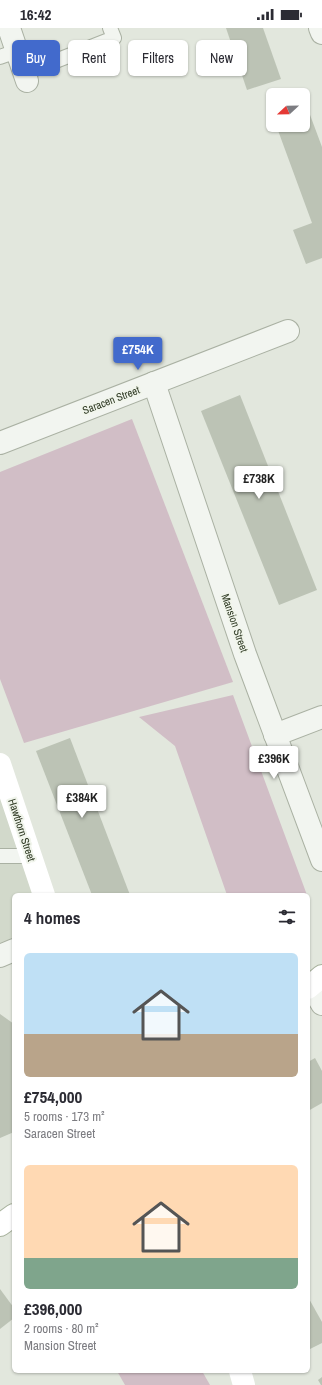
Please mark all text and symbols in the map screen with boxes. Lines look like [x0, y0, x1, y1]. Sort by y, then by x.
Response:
text: 16:42 [20, 4, 51, 25]
chip: Buy [12, 40, 60, 76]
chip: Rent [68, 40, 120, 76]
chip: Filters [128, 40, 188, 76]
chip: New [196, 40, 247, 76]
north arrow [266, 88, 310, 132]
map controls [266, 88, 310, 132]
pin: £754K [110, 337, 166, 371]
text: £754K [122, 341, 154, 358]
street label: Saracen Street [80, 383, 142, 417]
pin: £738K [231, 466, 287, 500]
text: £738K [243, 470, 275, 487]
street label: Mansion Street [218, 592, 252, 655]
pin: £396K [246, 746, 302, 780]
text: £396K [258, 750, 290, 767]
pin: £384K [54, 785, 110, 819]
text: £384K [66, 789, 98, 806]
street label: Hawthorn Street [5, 797, 39, 864]
text: 4 homes [24, 906, 81, 929]
icon: filters [276, 906, 298, 928]
icon: home [125, 979, 197, 1051]
text: £754,000 [24, 1085, 82, 1108]
text: 5 rooms · 173 m² [24, 1108, 105, 1125]
text: Saracen Street [24, 1125, 95, 1142]
icon: home [125, 1191, 197, 1263]
text: £396,000 [24, 1297, 82, 1320]
text: 2 rooms · 80 m² [24, 1320, 99, 1337]
text: Mansion Street [24, 1337, 96, 1354]

